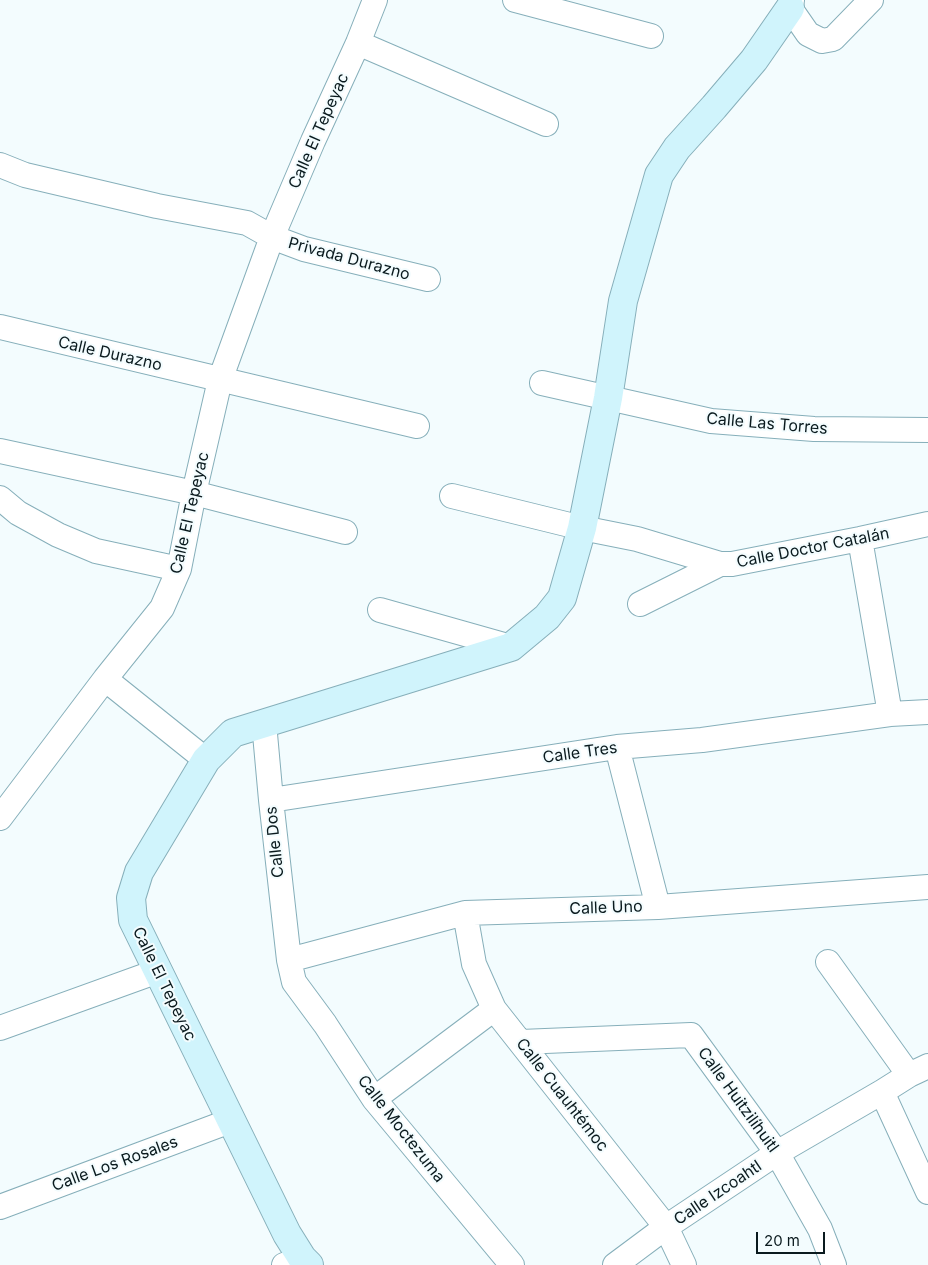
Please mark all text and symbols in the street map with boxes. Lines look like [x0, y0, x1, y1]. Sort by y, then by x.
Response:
street label: Calle El Tepeyac [285, 70, 353, 192]
street label: Privada Durazno [286, 233, 412, 285]
street label: Calle Durazno [56, 333, 164, 375]
street label: Calle Las Torres [706, 409, 828, 439]
street label: Calle El Tepeyac [167, 450, 213, 576]
street label: Calle Doctor Catalán [735, 524, 891, 572]
street label: Calle Tres [541, 738, 619, 768]
street label: Calle Dos [262, 805, 288, 879]
street label: Calle Uno [569, 897, 643, 919]
street label: Calle El Tepeyac [128, 924, 200, 1044]
street label: Calle Cuauhtémoc [512, 1035, 612, 1155]
street label: Calle Huitzilíhuitl [693, 1044, 783, 1156]
street label: Calle Moctezuma [353, 1072, 449, 1186]
street label: Calle Los Rosales [49, 1132, 181, 1196]
street label: Calle Izcoahtl [671, 1157, 765, 1229]
scale bar [758, 1222, 827, 1254]
text: 20 m [764, 1231, 800, 1250]

